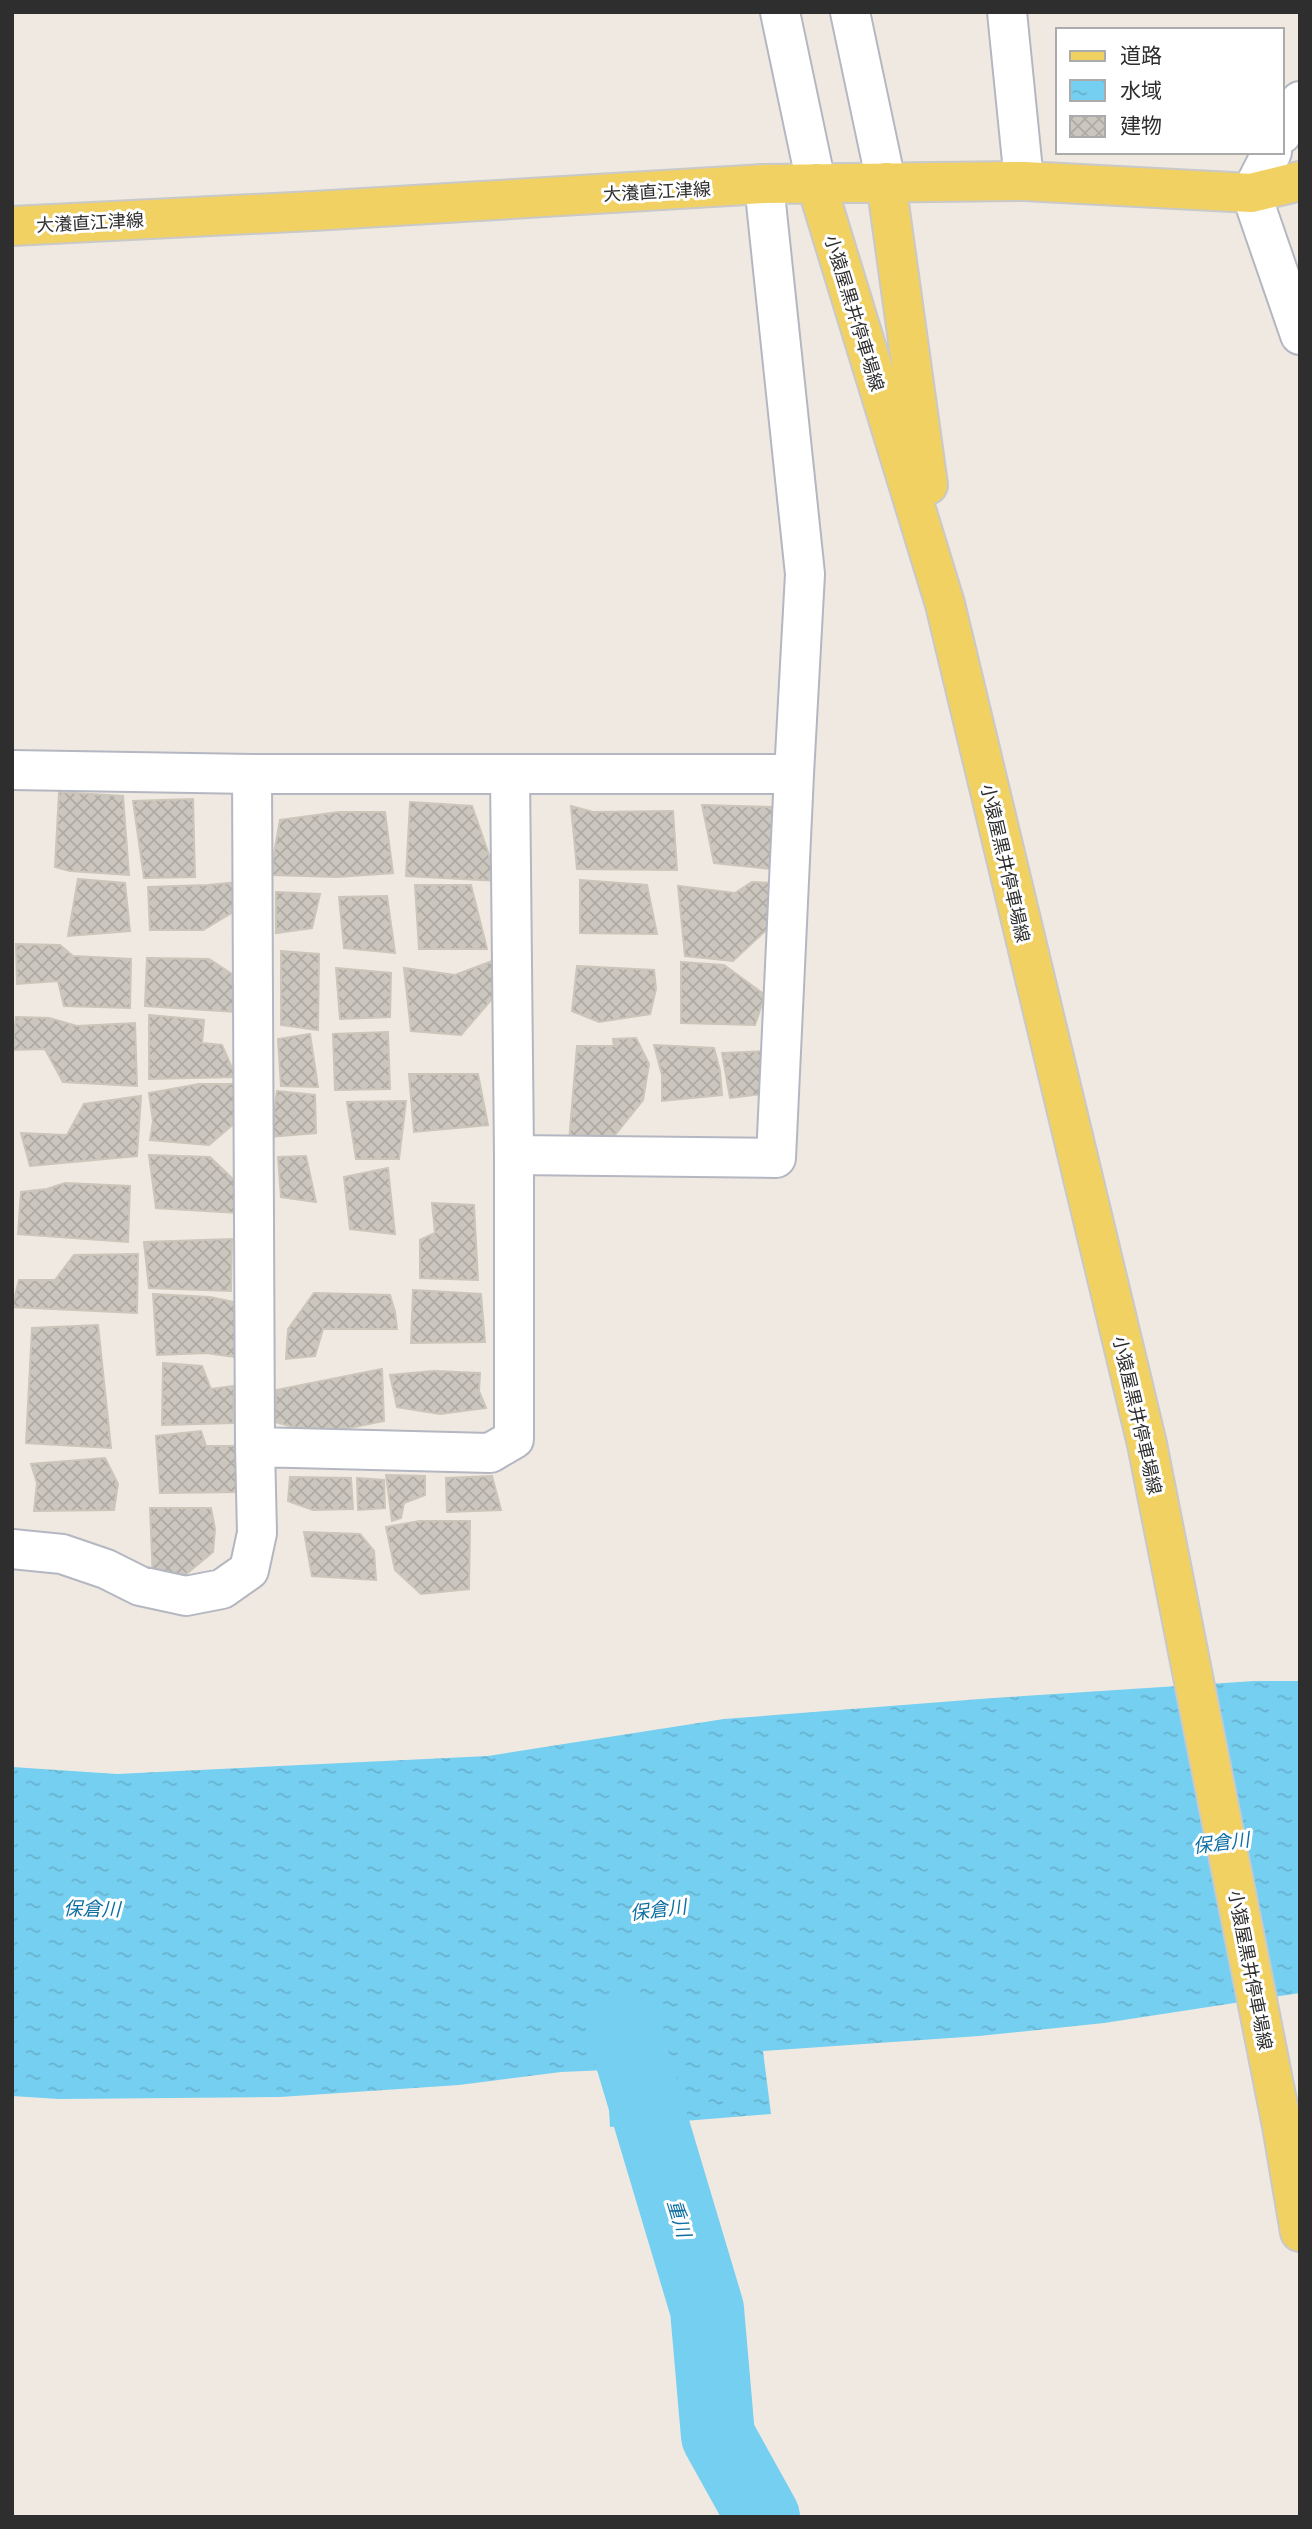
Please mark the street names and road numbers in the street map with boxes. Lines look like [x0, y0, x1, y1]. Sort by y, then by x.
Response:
street label: 大瀁直江津線 [602, 177, 712, 205]
street label: 大瀁直江津線 [35, 208, 145, 236]
street label: 小猿屋黒井停車場線 [821, 232, 889, 394]
street label: 小猿屋黒井停車場線 [977, 782, 1035, 944]
street label: 小猿屋黒井停車場線 [1109, 1334, 1167, 1496]
street label: 小猿屋黒井停車場線 [1225, 1888, 1277, 2052]

